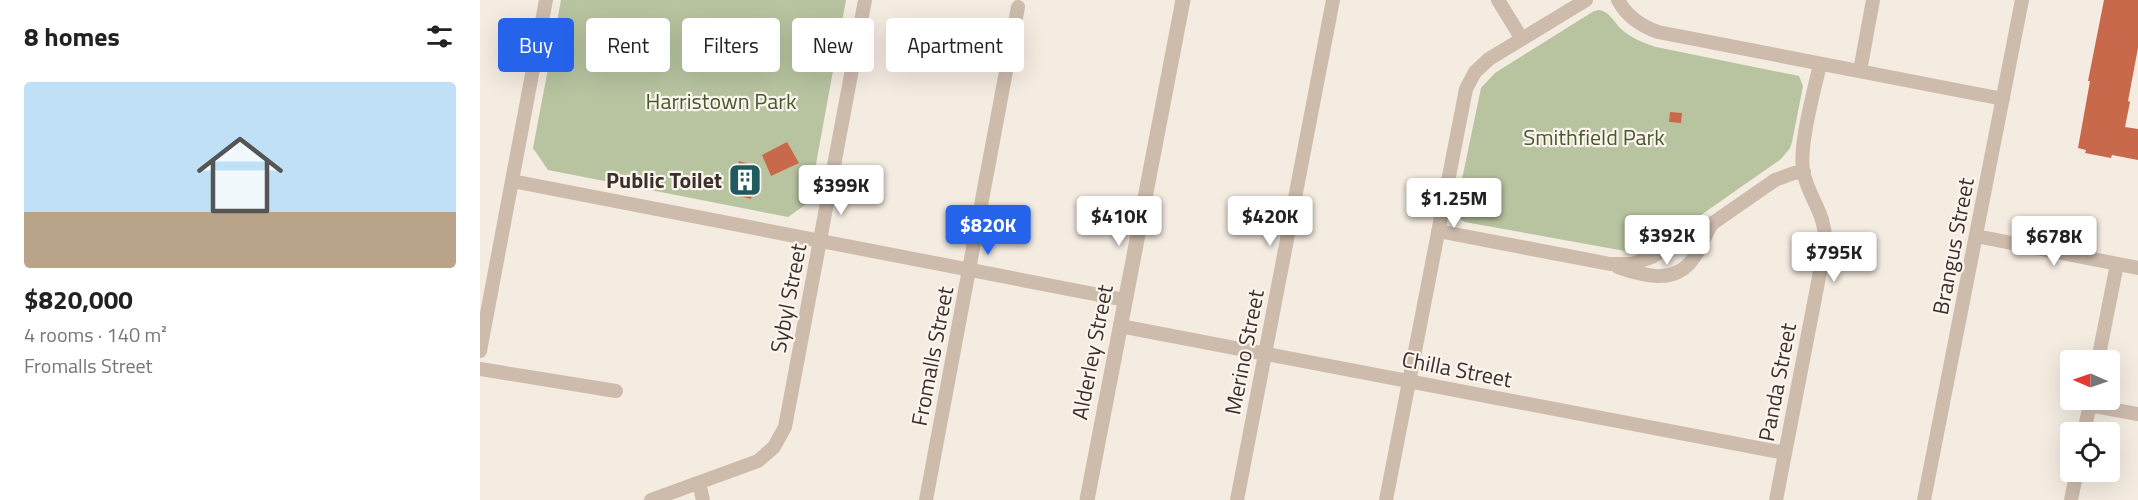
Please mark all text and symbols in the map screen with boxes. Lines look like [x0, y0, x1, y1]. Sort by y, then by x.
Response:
text: 8 homes [24, 17, 120, 56]
chip: Buy [498, 18, 574, 72]
chip: Rent [586, 18, 670, 72]
chip: Filters [682, 18, 780, 72]
chip: New [792, 18, 874, 72]
chip: Apartment [886, 18, 1024, 72]
icon: filters [423, 20, 456, 53]
park label: Harristown Park [646, 84, 797, 118]
park label: Smithfield Park [1523, 120, 1665, 154]
icon: home [186, 121, 294, 229]
building icon: Public Toilet [727, 162, 763, 198]
place label: Public Toilet [606, 163, 722, 197]
pin: $399K [799, 165, 883, 216]
text: $399K [813, 169, 869, 200]
street label: Brangus Street [1923, 174, 1983, 317]
pin: $1.25M [1405, 178, 1503, 229]
text: $1.25M [1420, 182, 1488, 213]
pin: $410K [1077, 196, 1161, 247]
pin: $420K [1228, 196, 1312, 247]
text: $410K [1091, 200, 1147, 231]
text: $420K [1242, 200, 1298, 231]
pin: $820K [946, 205, 1030, 256]
text: $820K [960, 209, 1016, 240]
pin: $392K [1625, 215, 1709, 266]
pin: $678K [2012, 216, 2096, 267]
text: $392K [1639, 219, 1695, 250]
text: $678K [2026, 220, 2082, 251]
pin: $795K [1792, 232, 1876, 283]
text: $795K [1806, 236, 1862, 267]
street label: Sybyl Street [761, 240, 815, 356]
text: $820,000 [24, 280, 133, 319]
street label: Alderley Street [1062, 281, 1122, 422]
street label: Fromalls Street [902, 283, 962, 429]
street label: Merino Street [1215, 286, 1273, 418]
text: 4 rooms · 140 m² [24, 319, 167, 350]
street label: Panda Street [1749, 320, 1805, 444]
street label: Chilla Street [1399, 342, 1515, 396]
text: Fromalls Street [24, 350, 153, 381]
north arrow [2060, 350, 2120, 410]
map controls [2060, 350, 2120, 482]
button: locate [2060, 422, 2120, 482]

